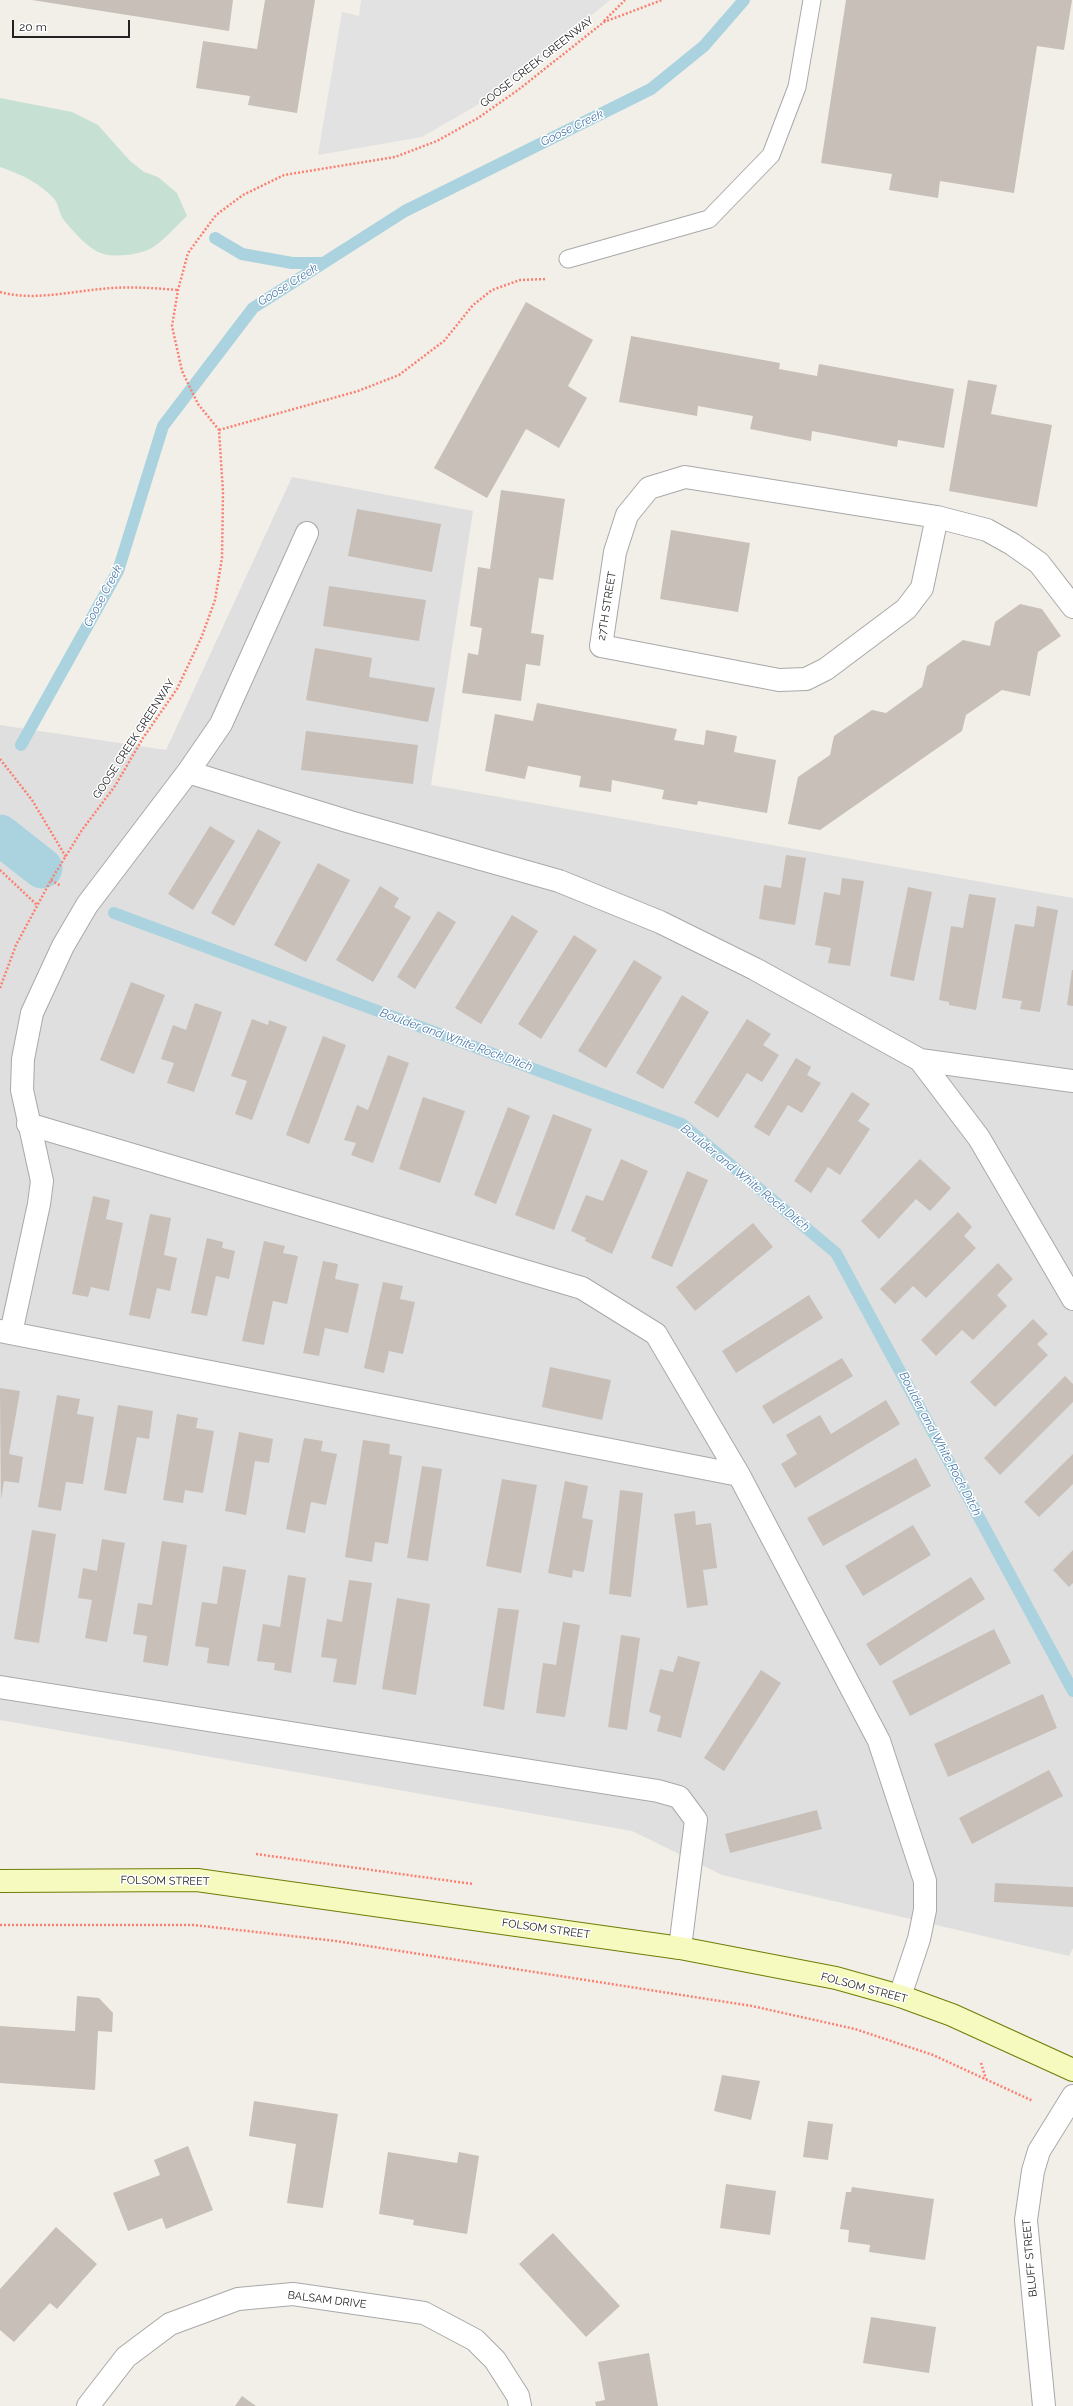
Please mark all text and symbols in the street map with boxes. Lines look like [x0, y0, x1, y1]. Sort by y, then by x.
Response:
scale bar [14, 12, 132, 38]
street label: GOOSE CREEK GREENWAY [478, 14, 596, 110]
text: 20 m [19, 20, 47, 34]
water label: Goose Creek [538, 107, 606, 149]
water label: Goose Creek [255, 261, 321, 309]
water label: Goose Creek [81, 563, 125, 629]
street label: 27TH STREET [595, 571, 619, 641]
street label: GOOSE CREEK GREENWAY [90, 677, 178, 801]
water label: Boulder and White Rock Ditch [378, 1006, 534, 1074]
water label: Boulder and White Rock Ditch [678, 1122, 812, 1234]
water label: Boulder and White Rock Ditch [896, 1369, 984, 1519]
street label: FOLSOM STREET [120, 1874, 210, 1888]
street label: FOLSOM STREET [501, 1916, 591, 1942]
street label: FOLSOM STREET [819, 1970, 909, 2006]
street label: BLUFF STREET [1020, 2219, 1040, 2297]
street label: BALSAM DRIVE [287, 2289, 367, 2311]

